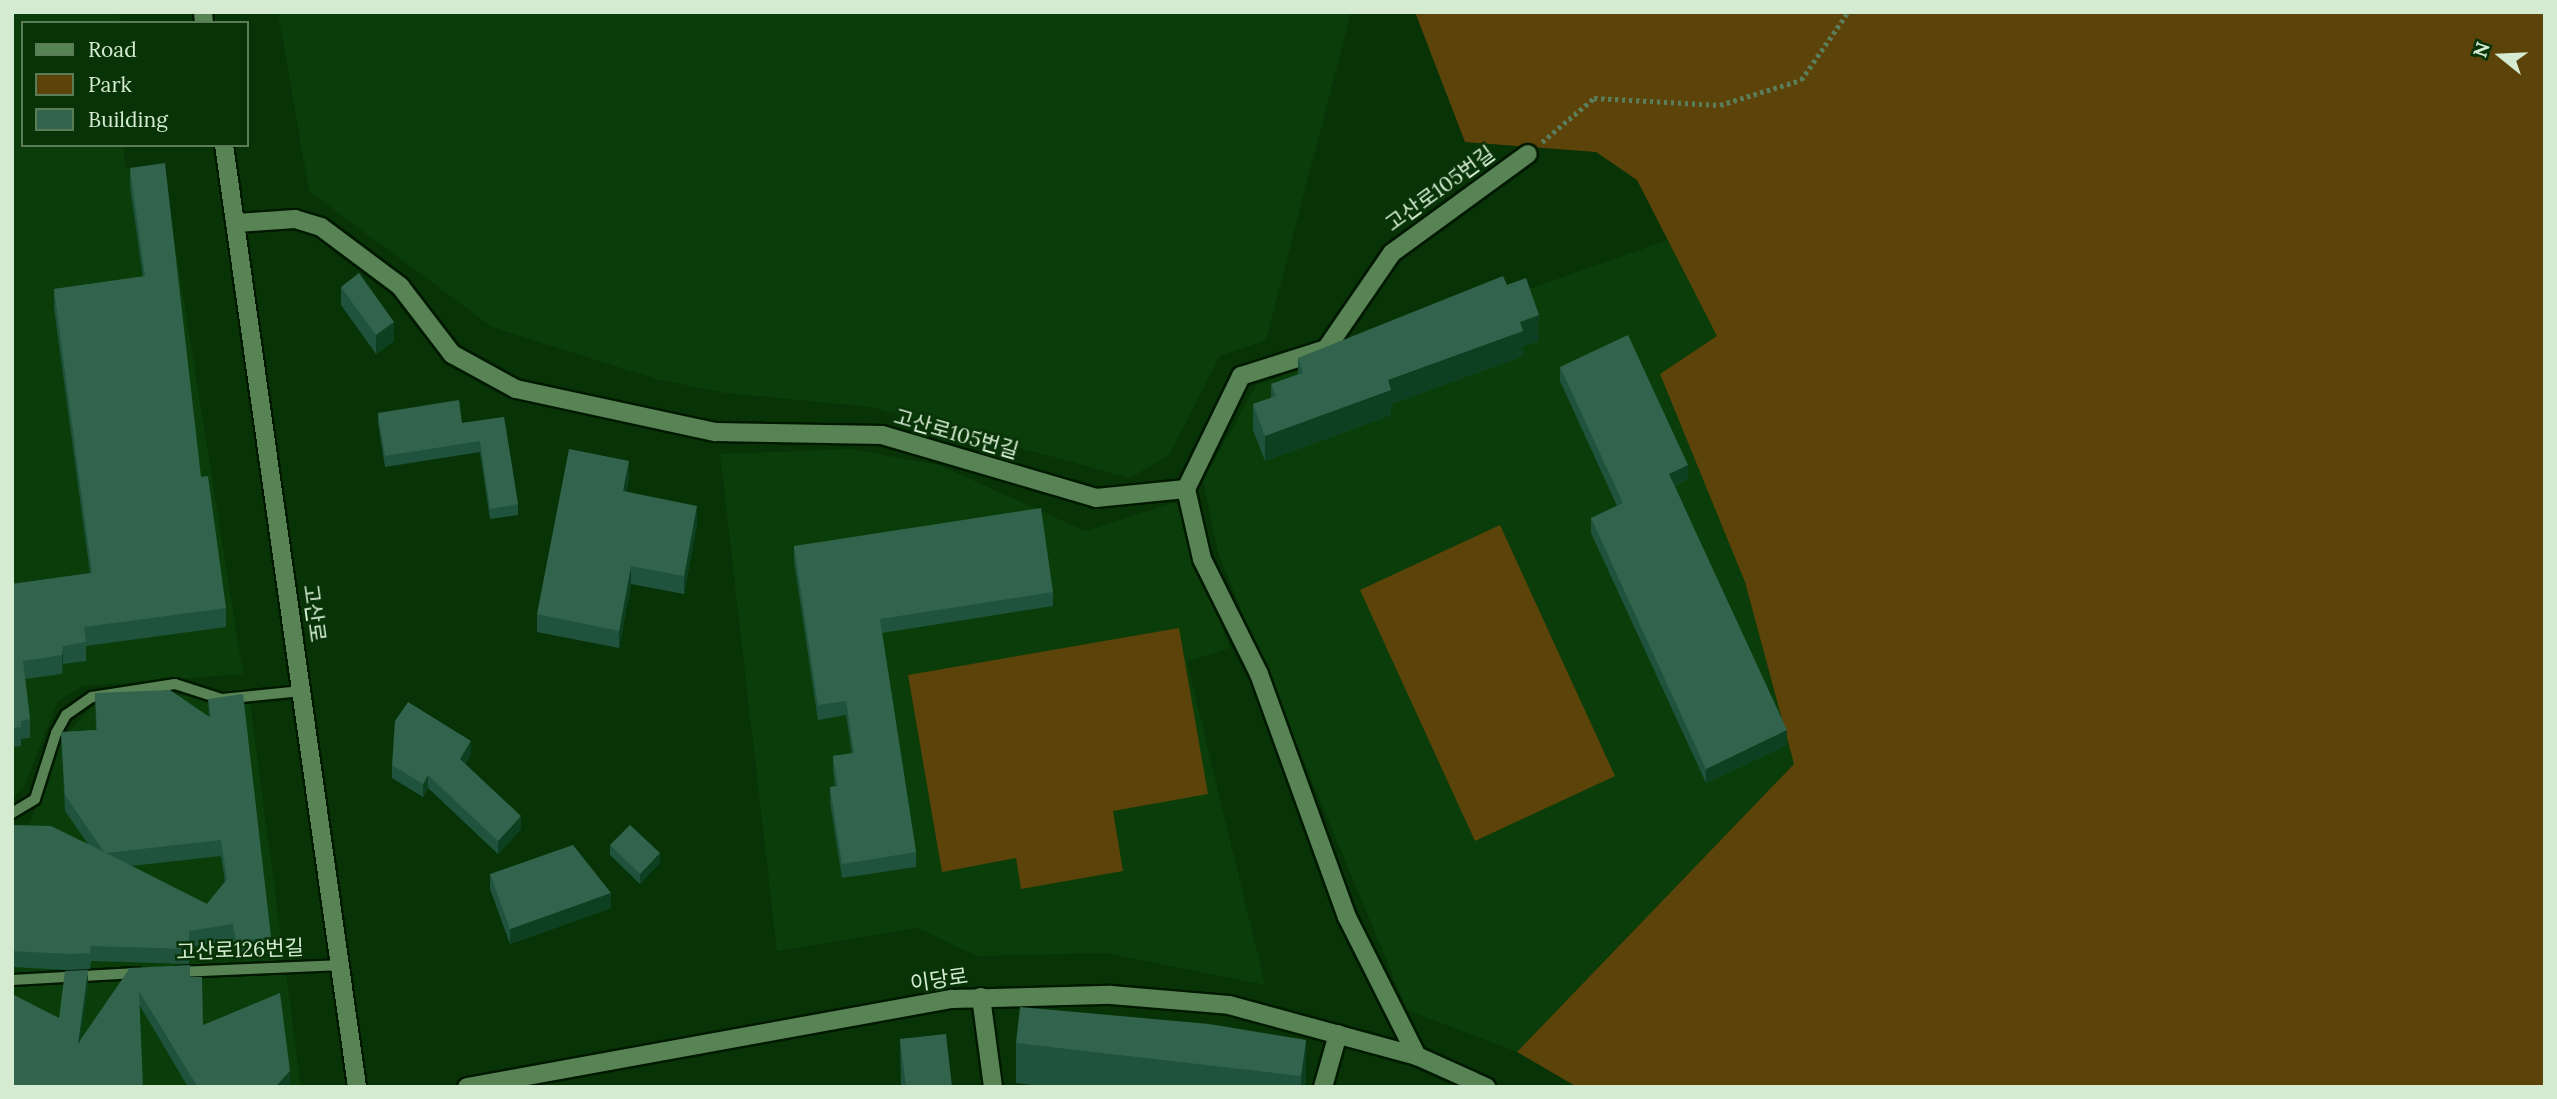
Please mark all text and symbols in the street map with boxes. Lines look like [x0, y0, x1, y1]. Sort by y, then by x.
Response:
legend [21, 21, 248, 147]
north arrow [2466, 21, 2536, 91]
text: Road [88, 36, 137, 63]
text: N [2467, 39, 2495, 60]
text: Park [88, 71, 132, 98]
text: Building [88, 106, 168, 133]
street label: 고산로105번길 [1381, 141, 1499, 237]
street label: 고산로105번길 [891, 404, 1021, 464]
street label: 고산로 [297, 583, 331, 643]
street label: 고산로126번길 [176, 935, 304, 965]
street label: 이당로 [909, 963, 969, 997]

